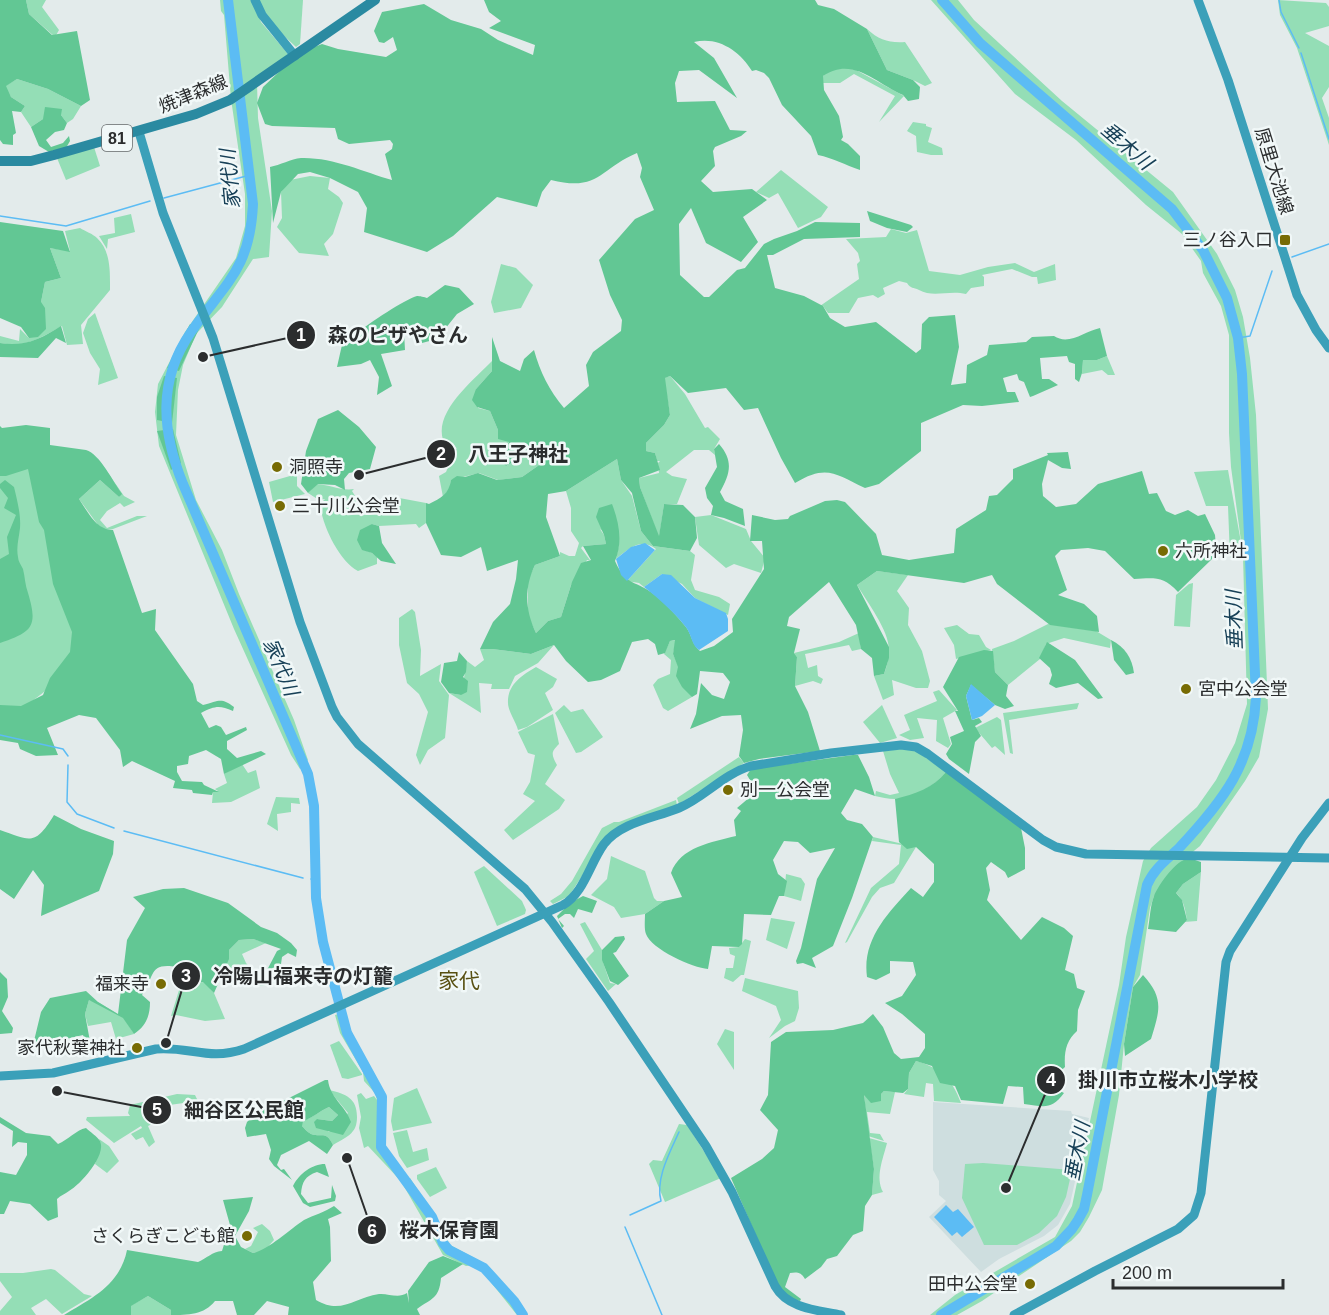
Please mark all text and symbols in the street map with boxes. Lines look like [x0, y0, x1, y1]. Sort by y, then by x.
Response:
street label: 焼津森線 [156, 71, 230, 117]
water label: 垂木川 [1097, 118, 1158, 175]
road number: 81 [102, 125, 132, 151]
street label: 原里大池線 [1251, 125, 1297, 217]
water label: 家代川 [216, 146, 244, 210]
place label: 三ノ谷入口 [1183, 230, 1273, 250]
marker: 三ノ谷入口 [1278, 233, 1292, 247]
callout: 森のピザやさん [286, 316, 480, 354]
text: 森のピザやさん [328, 324, 468, 346]
text: 1 [296, 325, 306, 345]
callout: 八王子神社 [426, 435, 580, 473]
text: 八王子神社 [468, 443, 568, 465]
text: 2 [436, 444, 446, 464]
place label: 洞照寺 [289, 457, 343, 477]
marker: 洞照寺 [270, 460, 284, 474]
place label: 三十川公会堂 [292, 496, 400, 516]
marker: 三十川公会堂 [273, 499, 287, 513]
place label: 六所神社 [1175, 541, 1247, 561]
marker: 六所神社 [1156, 544, 1170, 558]
water label: 垂木川 [1222, 588, 1246, 650]
water label: 家代川 [259, 635, 304, 701]
place label: 宮中公会堂 [1198, 679, 1288, 699]
marker: 宮中公会堂 [1179, 682, 1193, 696]
place label: 別一公会堂 [740, 780, 830, 800]
marker: 別一公会堂 [721, 783, 735, 797]
callout: 冷陽山福来寺の灯籠 [171, 957, 405, 995]
text: 冷陽山福来寺の灯籠 [213, 965, 393, 987]
text: 3 [181, 966, 191, 986]
district label: 家代 [438, 969, 480, 992]
place label: 福来寺 [95, 974, 149, 994]
marker: 福来寺 [154, 977, 168, 991]
place label: 家代秋葉神社 [17, 1038, 125, 1058]
marker: 家代秋葉神社 [130, 1041, 144, 1055]
callout: 掛川市立桜木小学校 [1036, 1061, 1270, 1099]
text: 掛川市立桜木小学校 [1078, 1069, 1258, 1091]
text: 4 [1046, 1070, 1056, 1090]
callout: 細谷区公民館 [142, 1091, 316, 1129]
text: 細谷区公民館 [184, 1099, 304, 1121]
text: 5 [152, 1100, 162, 1120]
water label: 垂木川 [1060, 1117, 1094, 1183]
callout: 桜木保育園 [357, 1211, 511, 1249]
text: 桜木保育園 [399, 1219, 499, 1241]
text: 6 [367, 1221, 377, 1241]
place label: さくらぎこども館 [91, 1226, 235, 1246]
marker: さくらぎこども館 [240, 1229, 254, 1243]
scale bar [1113, 1252, 1282, 1290]
text: 200 m [1122, 1263, 1172, 1283]
place label: 田中公会堂 [928, 1274, 1018, 1294]
marker: 田中公会堂 [1023, 1277, 1037, 1291]

